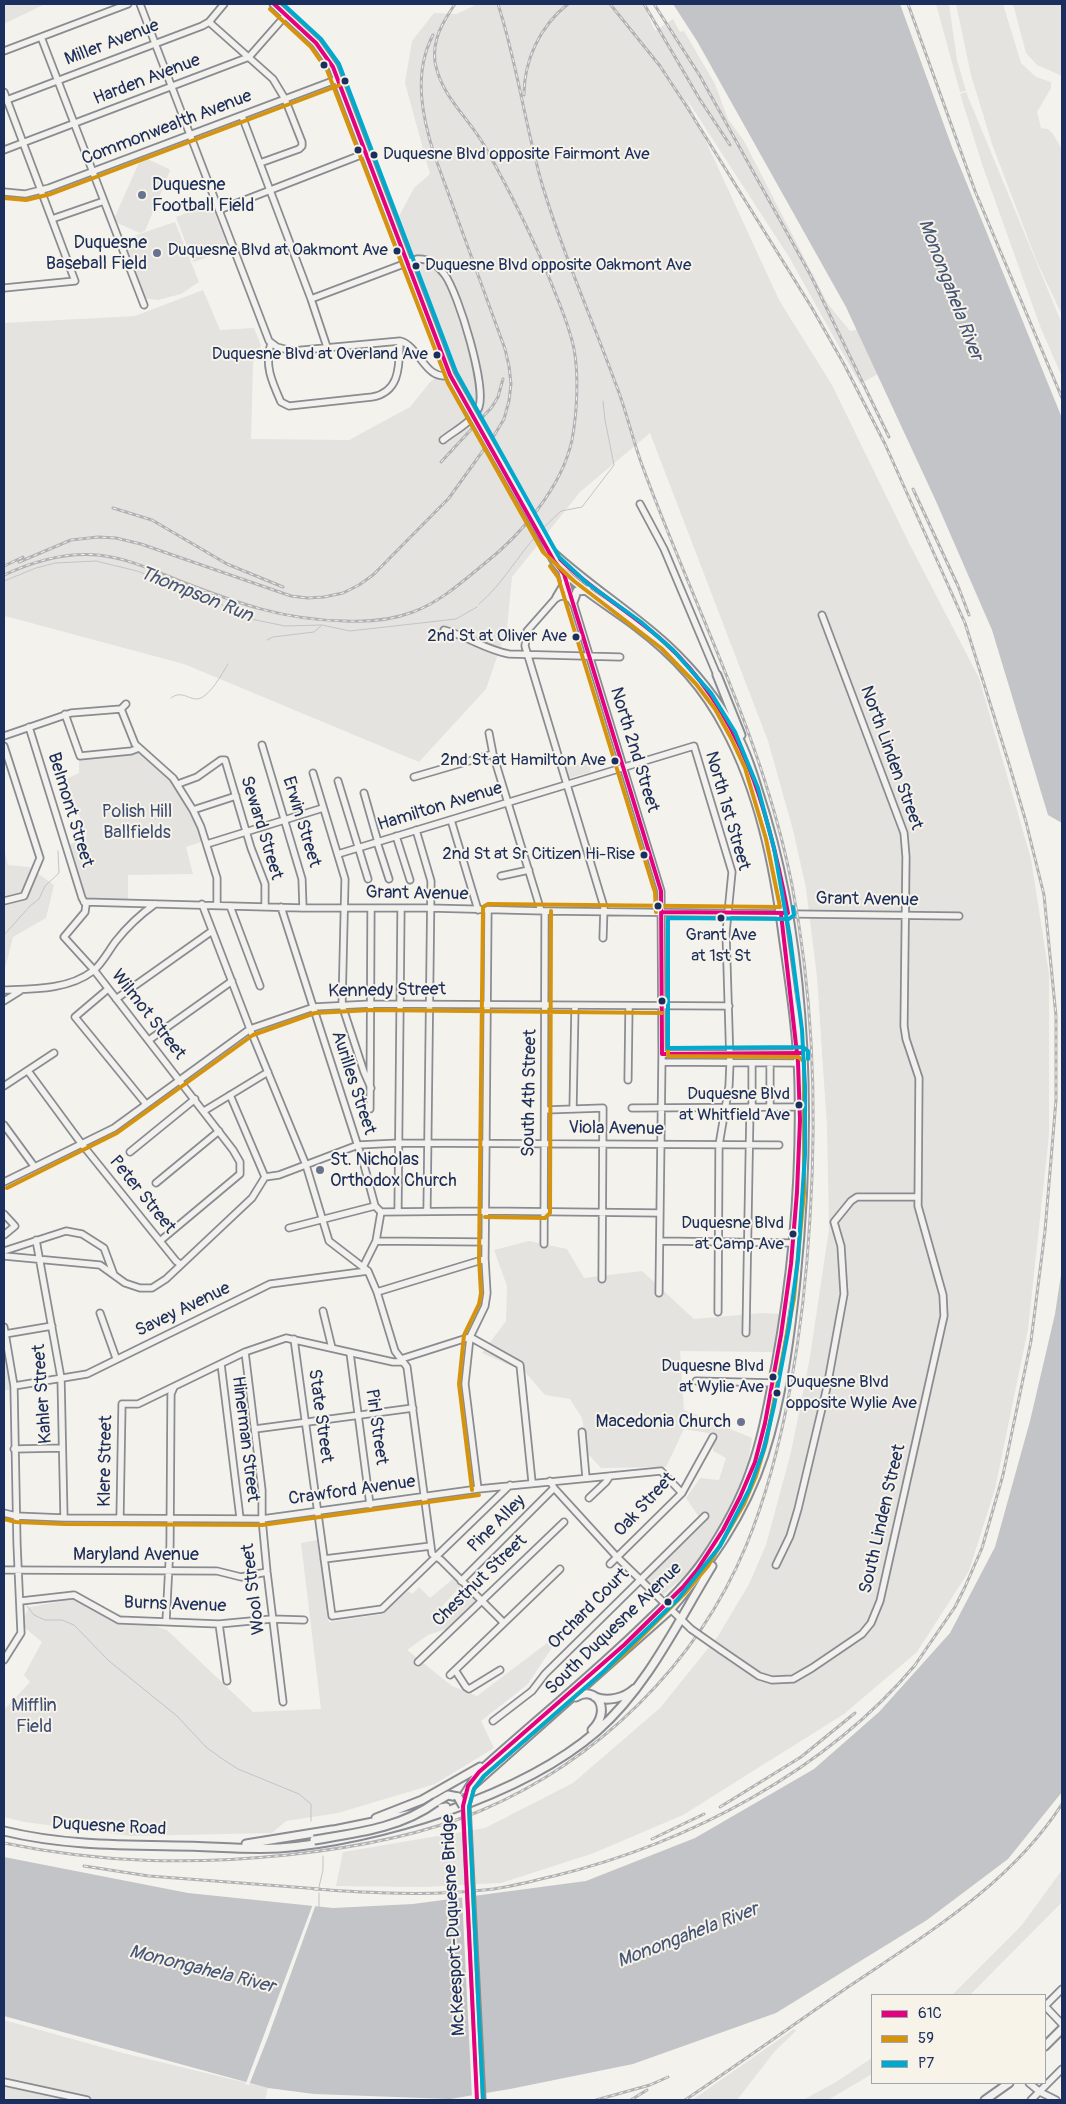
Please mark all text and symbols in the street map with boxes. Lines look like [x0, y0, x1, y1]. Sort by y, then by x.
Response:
street label: Miller Avenue [62, 15, 162, 71]
street label: Harden Avenue [90, 50, 204, 110]
unlabelled marker [319, 60, 329, 70]
unlabelled marker [340, 76, 350, 86]
street label: Commonwealth Avenue [79, 86, 255, 170]
unlabelled marker [353, 145, 363, 155]
place label: Duquesne Blvd opposite Fairmont Ave [383, 145, 650, 165]
marker: Duquesne Blvd opposite Fairmont Ave [369, 150, 379, 160]
place label: Duquesne Football Field [152, 174, 254, 216]
marker: Duquesne Football Field [136, 189, 148, 201]
water label: Monongahela River [913, 216, 987, 364]
place label: Duquesne Baseball Field [46, 232, 147, 274]
place label: Duquesne Blvd at Oakmont Ave [168, 241, 388, 261]
marker: Duquesne Blvd at Oakmont Ave [392, 246, 402, 256]
marker: Duquesne Baseball Field [151, 247, 163, 259]
place label: Duquesne Blvd opposite Oakmont Ave [425, 256, 691, 276]
marker: Duquesne Blvd opposite Oakmont Ave [411, 261, 421, 271]
place label: Duquesne Blvd at Overland Ave [212, 345, 428, 365]
marker: Duquesne Blvd at Overland Ave [432, 350, 442, 360]
water label: Thompson Run [136, 562, 256, 628]
place label: 2nd St at Oliver Ave [427, 627, 567, 647]
marker: 2nd St at Oliver Ave [571, 632, 581, 642]
street label: North Linden Street [855, 683, 927, 833]
street label: North 2nd Street [605, 685, 663, 815]
street label: North 1st Street [700, 749, 754, 873]
street label: Belmont Street [42, 750, 98, 870]
place label: 2nd St at Hamilton Ave [440, 751, 606, 771]
marker: 2nd St at Hamilton Ave [610, 756, 620, 766]
street label: Seward Street [235, 773, 287, 883]
street label: Erwin Street [277, 774, 325, 870]
street label: Hamilton Avenue [375, 778, 505, 836]
park label: Polish Hill Ballfields [102, 801, 172, 844]
place label: 2nd St at Sr Citizen Hi-Rise [442, 845, 635, 865]
marker: 2nd St at Sr Citizen Hi-Rise [639, 850, 649, 860]
street label: Grant Avenue [365, 882, 469, 906]
street label: Grant Avenue [815, 888, 919, 912]
unlabelled marker [653, 901, 663, 911]
marker: Grant Ave at 1st St [716, 913, 726, 923]
place label: Grant Ave at 1st St [686, 926, 756, 966]
street label: Wilmot Street [106, 966, 190, 1064]
street label: Kennedy Street [328, 979, 446, 1003]
unlabelled marker [657, 996, 667, 1006]
street label: Aurilles Street [326, 1028, 380, 1138]
street label: South 4th Street [518, 1029, 542, 1157]
place label: Duquesne Blvd at Whitfield Ave [679, 1085, 790, 1125]
marker: Duquesne Blvd at Whitfield Ave [794, 1100, 804, 1110]
street label: Viola Avenue [568, 1117, 664, 1141]
place label: St. Nicholas Orthodox Church [330, 1149, 457, 1192]
street label: Peter Street [104, 1152, 180, 1238]
marker: St. Nicholas Orthodox Church [314, 1164, 326, 1176]
place label: Duquesne Blvd at Camp Ave [681, 1214, 784, 1254]
marker: Duquesne Blvd at Camp Ave [788, 1229, 798, 1239]
street label: Savey Avenue [132, 1278, 234, 1342]
street label: Kahler Street [29, 1343, 57, 1445]
place label: Duquesne Blvd at Wylie Ave [661, 1357, 764, 1397]
street label: State Street [303, 1368, 337, 1464]
marker: Duquesne Blvd at Wylie Ave [768, 1372, 778, 1382]
place label: Duquesne Blvd opposite Wylie Ave [786, 1373, 917, 1413]
street label: Hinerman Street [227, 1375, 263, 1503]
street label: Pirl Street [360, 1388, 392, 1466]
marker: Duquesne Blvd opposite Wylie Ave [772, 1388, 782, 1398]
place label: Macedonia Church [595, 1411, 731, 1433]
street label: Klere Street [94, 1415, 118, 1507]
marker: Macedonia Church [735, 1416, 747, 1428]
street label: South Linden Street [855, 1442, 911, 1596]
street label: Oak Street [610, 1468, 680, 1542]
street label: Crawford Avenue [287, 1471, 417, 1511]
street label: Pine Alley [464, 1491, 530, 1557]
street label: Chestnut Street [428, 1531, 532, 1631]
street label: Wool Street [238, 1542, 270, 1636]
street label: Maryland Avenue [73, 1544, 199, 1566]
street label: South Duquesne Avenue [541, 1558, 687, 1700]
street label: Orchard Court [544, 1564, 634, 1654]
street label: Burns Avenue [123, 1592, 227, 1618]
unlabelled marker [663, 1597, 673, 1607]
park label: Mifflin Field [11, 1695, 57, 1738]
street label: Duquesne Road [51, 1813, 167, 1841]
street label: McKeesport-Duquesne Bridge [437, 1814, 471, 2036]
water label: Monongahela River [614, 1899, 762, 1973]
water label: Monongahela River [127, 1941, 277, 1999]
legend [871, 1994, 1046, 2084]
text: 61C [918, 2004, 942, 2023]
text: 59 [918, 2029, 934, 2048]
text: P7 [918, 2054, 934, 2073]

